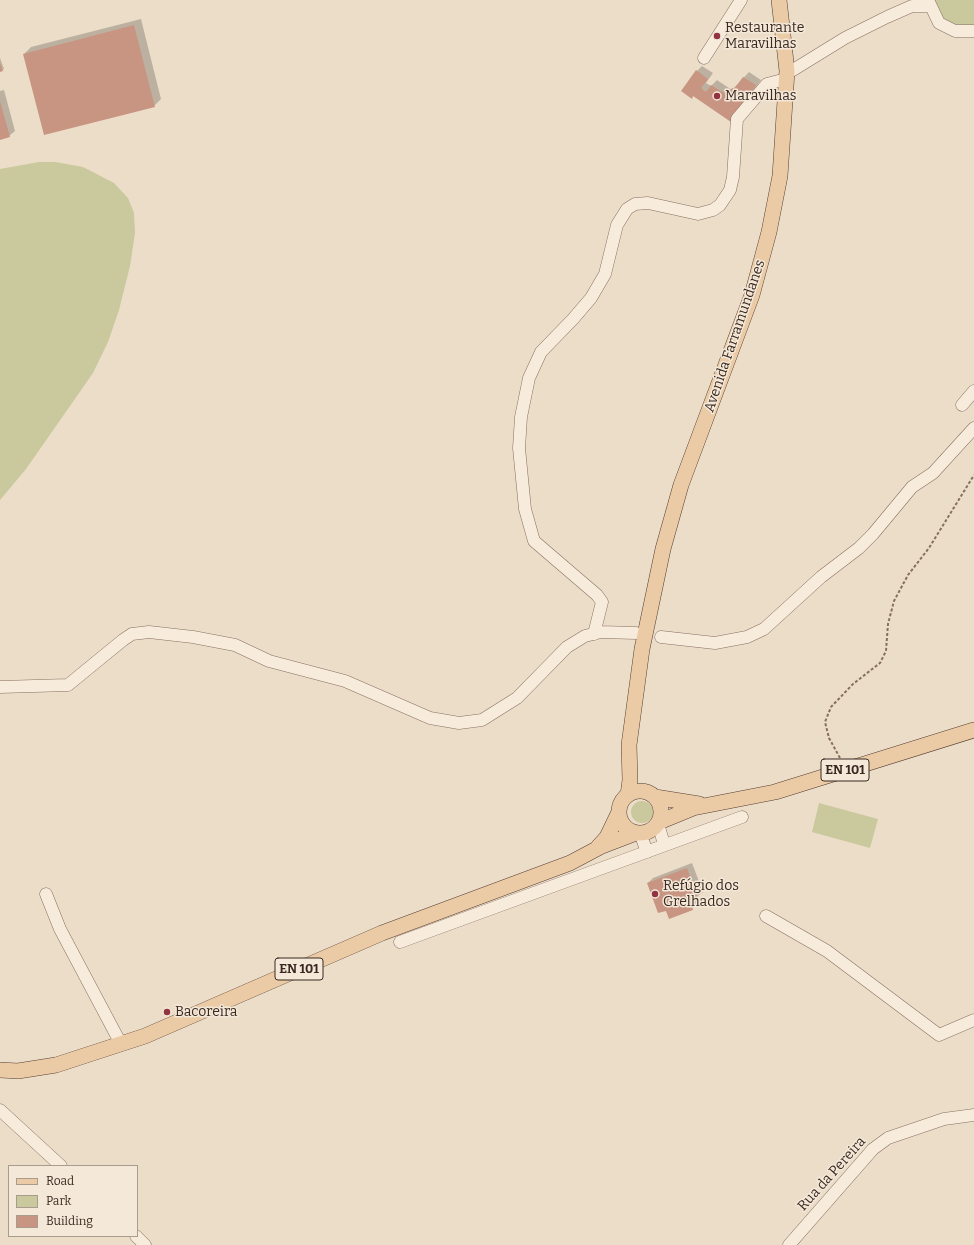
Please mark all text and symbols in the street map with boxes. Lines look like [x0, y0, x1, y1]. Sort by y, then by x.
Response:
place label: Restaurante Maravilhas [725, 20, 804, 52]
marker: Restaurante Maravilhas [712, 31, 722, 41]
place label: Maravilhas [725, 88, 796, 104]
marker: Maravilhas [712, 91, 722, 101]
street label: Avenida Farramundanes [701, 258, 769, 414]
road number: EN 101 [821, 759, 869, 781]
place label: Refúgio dos Grelhados [663, 878, 739, 910]
marker: Refúgio dos Grelhados [650, 889, 660, 899]
road number: EN 101 [275, 958, 323, 980]
place label: Bacoreira [175, 1004, 237, 1020]
marker: Bacoreira [162, 1007, 172, 1017]
street label: Rua da Pereira [794, 1134, 870, 1214]
legend [8, 1165, 138, 1237]
text: Road [46, 1174, 74, 1188]
text: Park [46, 1194, 71, 1208]
text: Building [46, 1214, 93, 1228]

